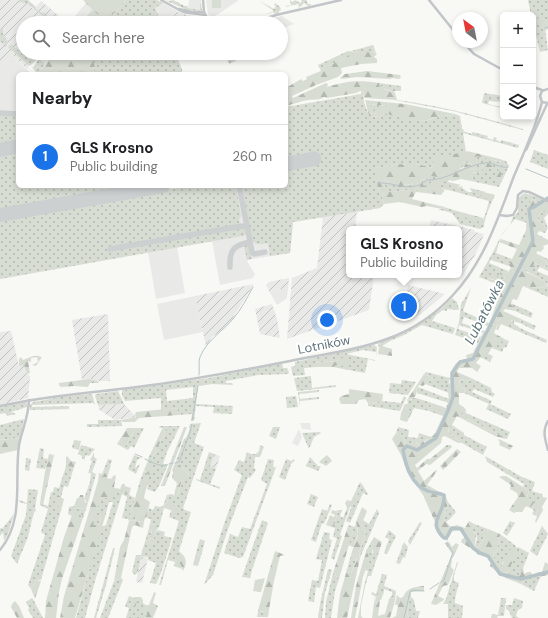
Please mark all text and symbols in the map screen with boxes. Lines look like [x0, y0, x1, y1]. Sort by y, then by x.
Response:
north arrow [452, 12, 488, 48]
map controls [500, 12, 536, 120]
button: + [500, 12, 536, 48]
search box [16, 16, 288, 60]
icon: search [30, 27, 52, 49]
text: Search here [62, 28, 145, 48]
button: − [500, 48, 536, 84]
button: layers [500, 84, 536, 120]
text: Nearby [32, 87, 92, 109]
text: GLS Krosno [70, 138, 154, 158]
text: 1 [43, 148, 47, 165]
text: 260 m [232, 148, 272, 165]
text: Public building [70, 158, 158, 175]
popup [346, 226, 462, 278]
text: GLS Krosno [360, 234, 444, 254]
text: Public building [360, 254, 448, 271]
water label: Lubatówka [460, 276, 508, 347]
pin: 1 [391, 291, 417, 321]
your location [317, 310, 337, 330]
street label: Lotników [296, 331, 352, 358]

